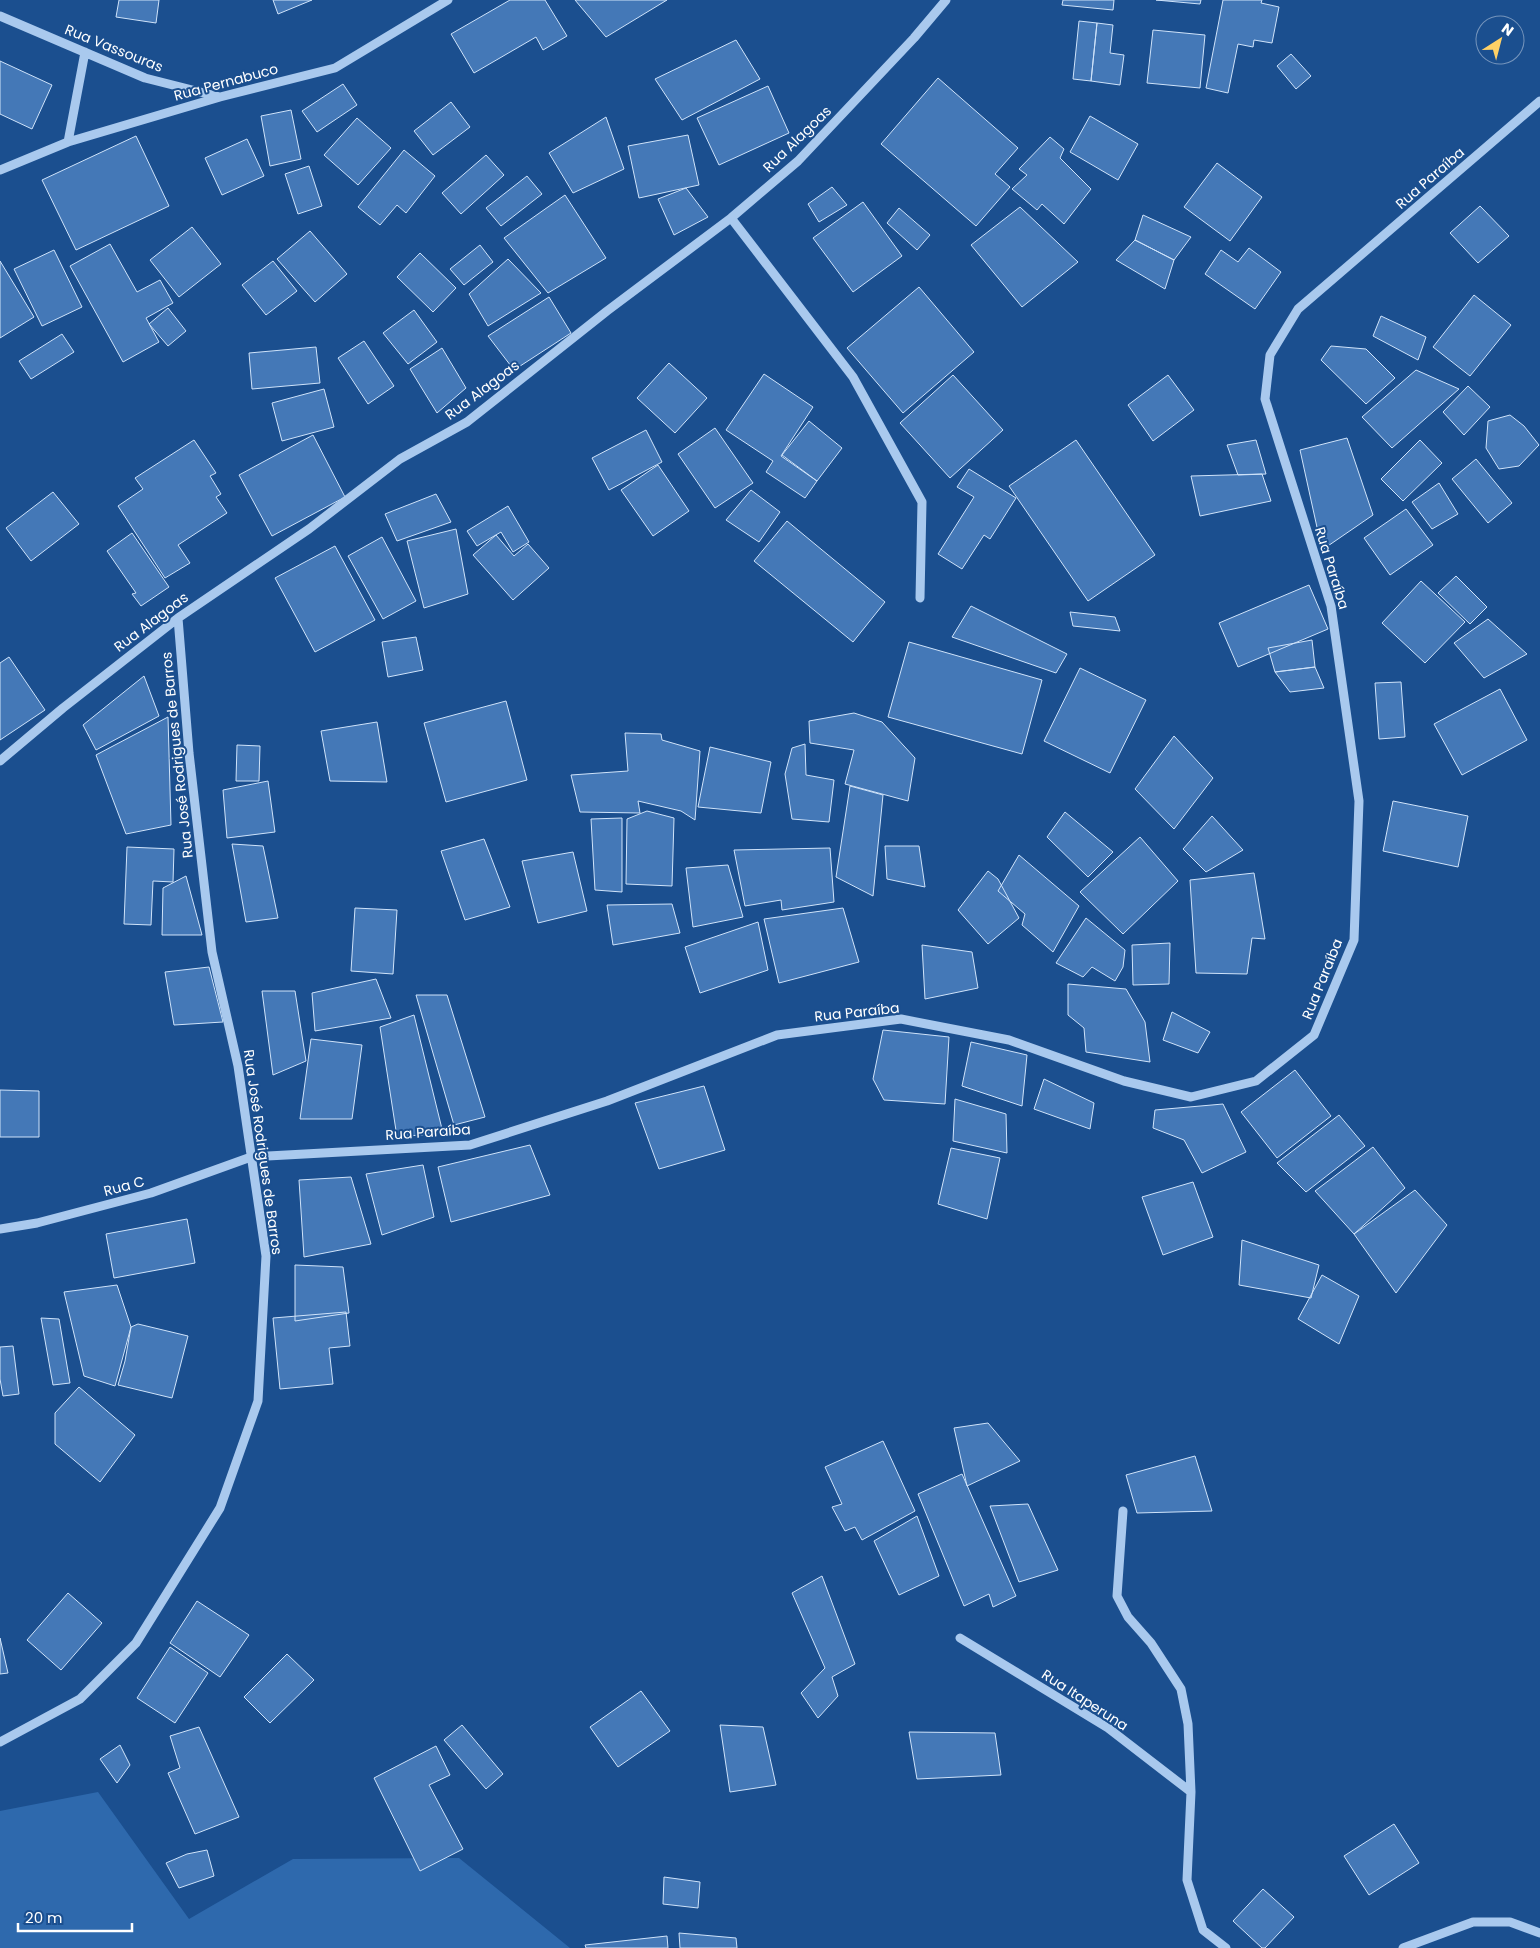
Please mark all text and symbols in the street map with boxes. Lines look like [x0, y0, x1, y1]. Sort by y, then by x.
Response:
north arrow [1475, 15, 1525, 65]
text: N [1498, 18, 1518, 41]
street label: Rua Vassouras [62, 19, 166, 77]
street label: Rua Pernabuco [172, 58, 280, 106]
street label: Rua Alagoas [758, 101, 836, 177]
street label: Rua Paraíba [1391, 142, 1469, 214]
street label: Rua Alagoas [441, 355, 523, 425]
street label: Rua Paraíba [1310, 524, 1354, 612]
street label: Rua Alagoas [110, 587, 192, 657]
street label: Rua José Rodrigues de Barros [156, 651, 198, 859]
street label: Rua Paraíba [1297, 936, 1347, 1022]
street label: Rua Paraíba [814, 998, 900, 1026]
street label: Rua José Rodrigues de Barros [239, 1048, 287, 1256]
street label: Rua Paraíba [385, 1119, 471, 1145]
street label: Rua C [101, 1171, 147, 1201]
street label: Rua Itaperuna [1038, 1665, 1132, 1735]
scale bar [18, 1900, 131, 1932]
text: 20 m [25, 1907, 63, 1928]

